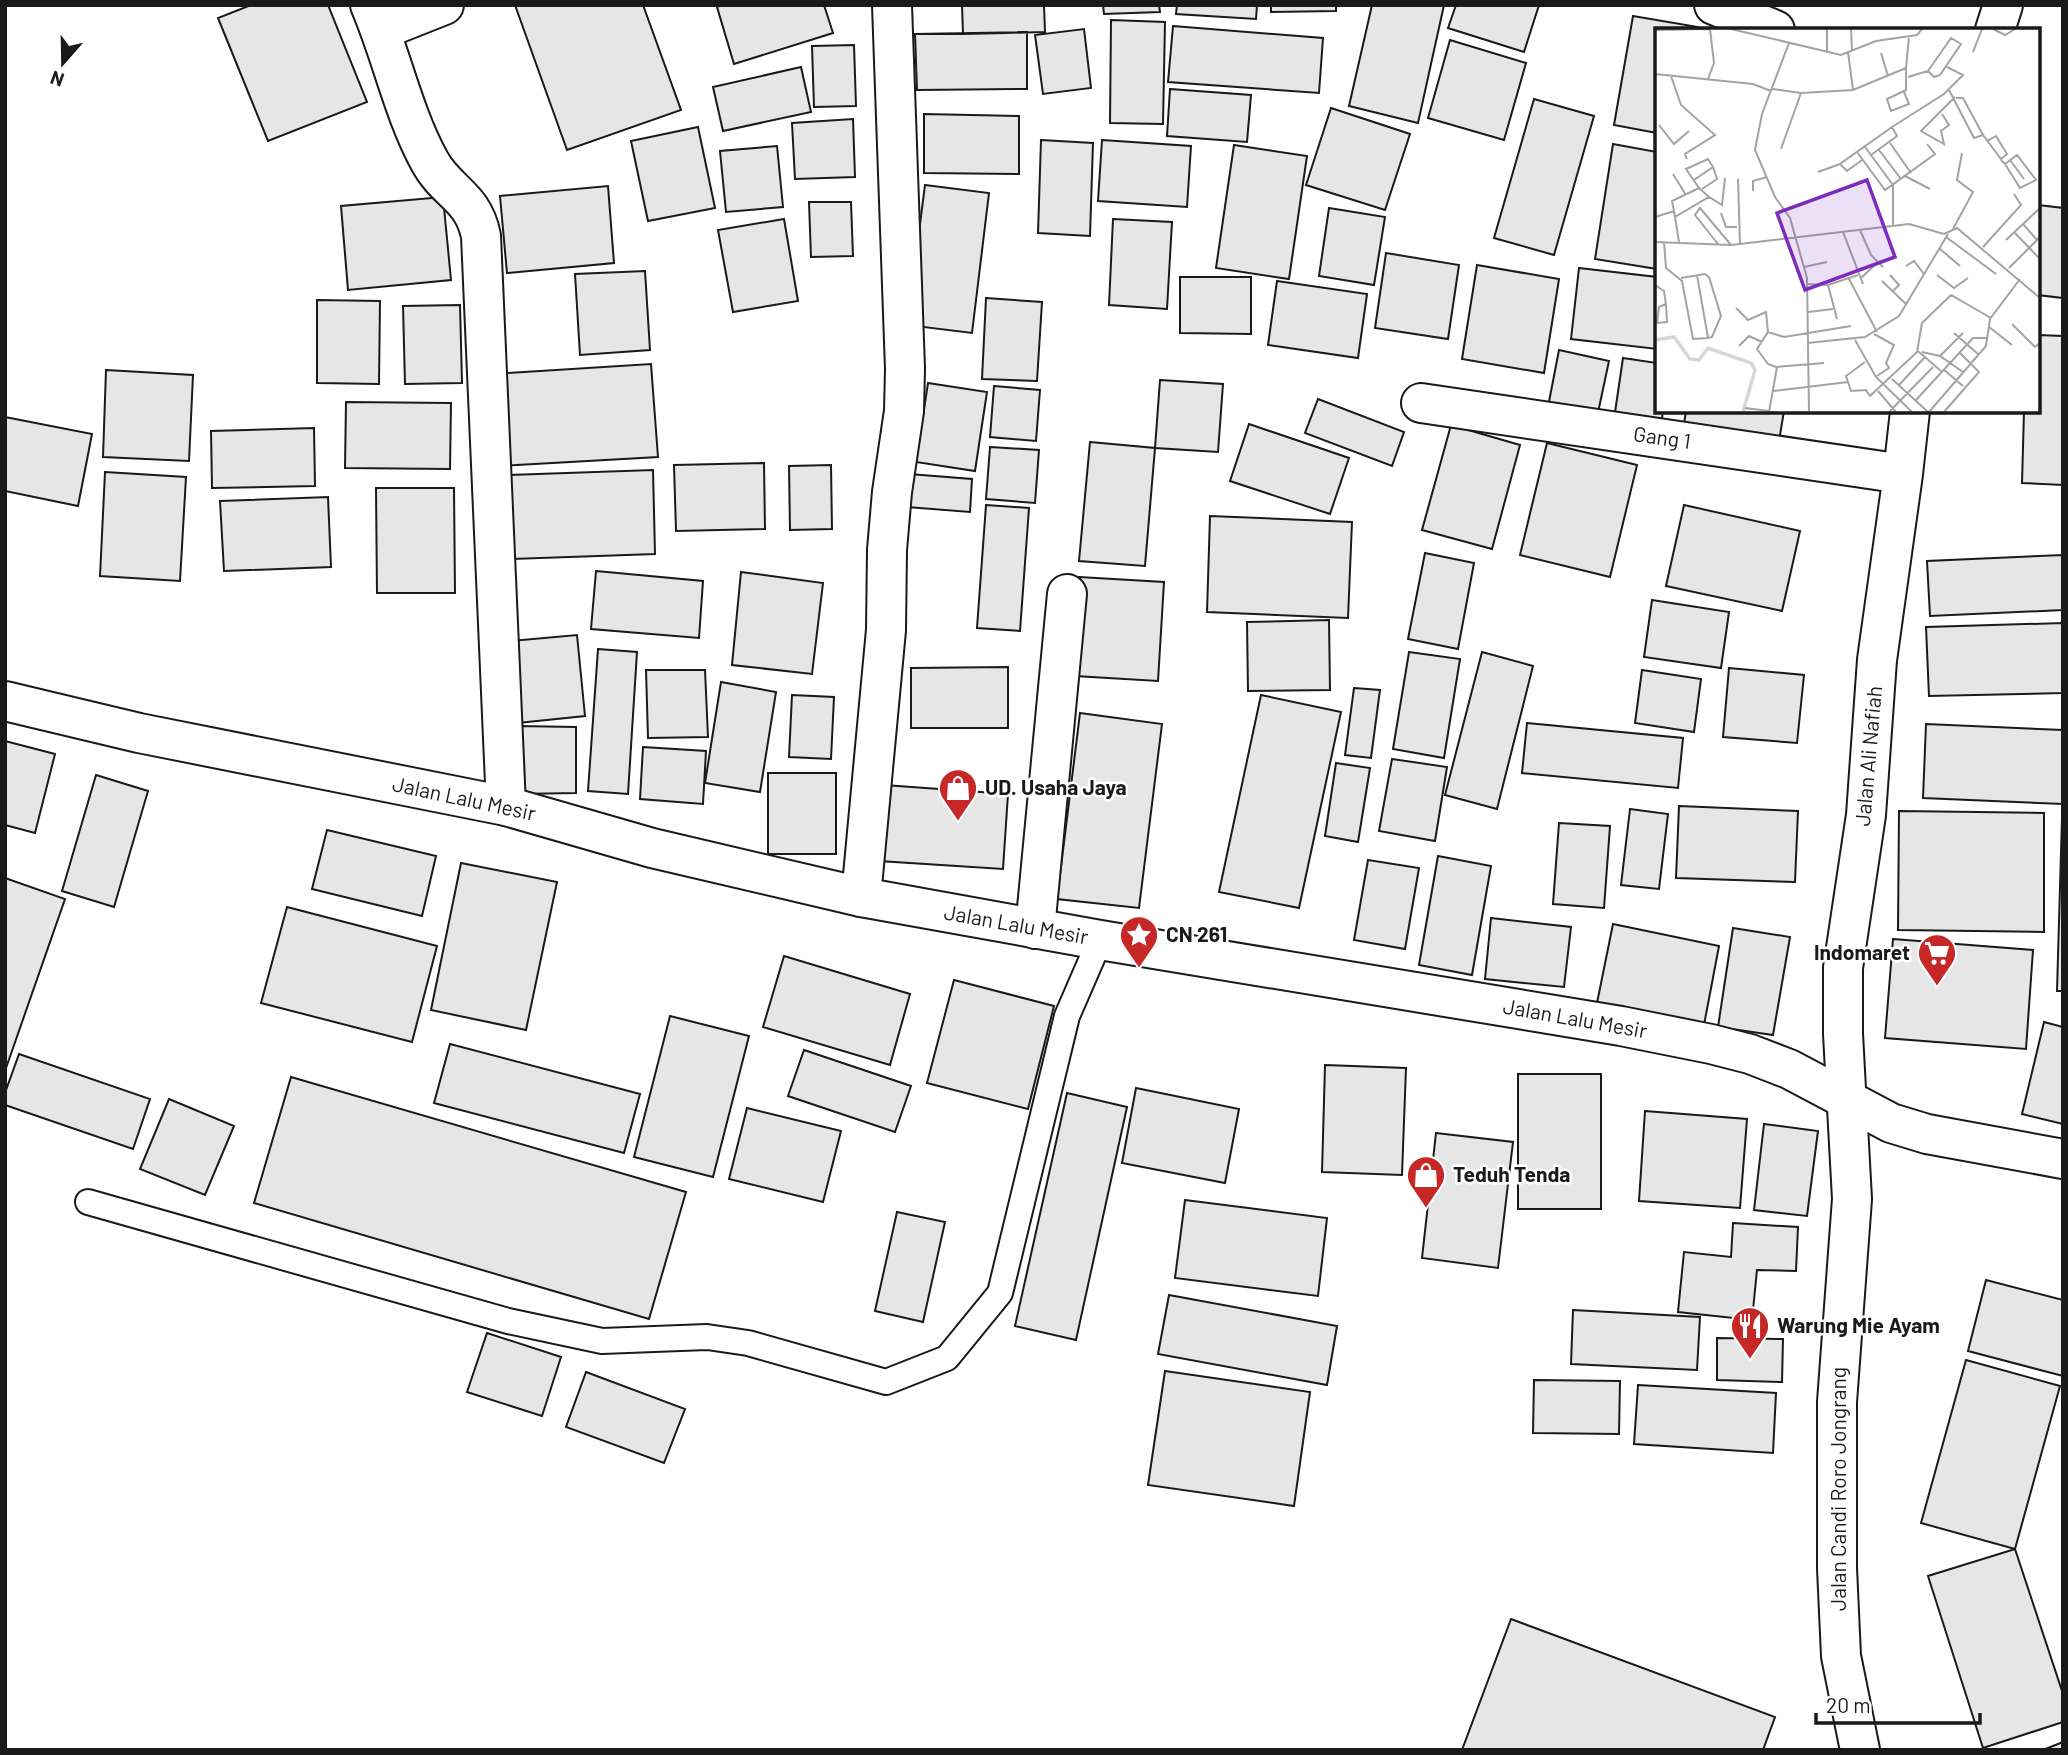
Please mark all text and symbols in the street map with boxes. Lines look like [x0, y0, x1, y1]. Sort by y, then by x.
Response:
north arrow [28, 28, 98, 98]
inset map [1655, 28, 2040, 413]
text: N [47, 66, 67, 92]
street label: Gang 1 [1632, 420, 1692, 453]
street label: Jalan Ali Nafiah [1849, 685, 1886, 827]
shop icon: UD. Usaha Jaya [937, 767, 979, 822]
street label: Jalan Lalu Mesir [390, 770, 539, 825]
place label: UD. Usaha Jaya [985, 774, 1127, 799]
street label: Jalan Lalu Mesir [942, 899, 1091, 949]
place icon: CN 261 [1118, 914, 1160, 969]
place label: CN 261 [1166, 921, 1227, 946]
supermarket icon: Indomaret [1916, 932, 1958, 987]
place label: Indomaret [1814, 939, 1910, 964]
street label: Jalan Lalu Mesir [1501, 993, 1650, 1043]
shop icon: Teduh Tenda [1405, 1154, 1447, 1209]
place label: Teduh Tenda [1453, 1161, 1570, 1186]
restaurant icon: Warung Mie Ayam [1729, 1305, 1771, 1360]
place label: Warung Mie Ayam [1777, 1312, 1940, 1337]
street label: Jalan Candi Roro Jongrang [1825, 1367, 1850, 1611]
scale bar [1816, 1682, 1980, 1726]
text: 20 m [1826, 1692, 1871, 1717]

